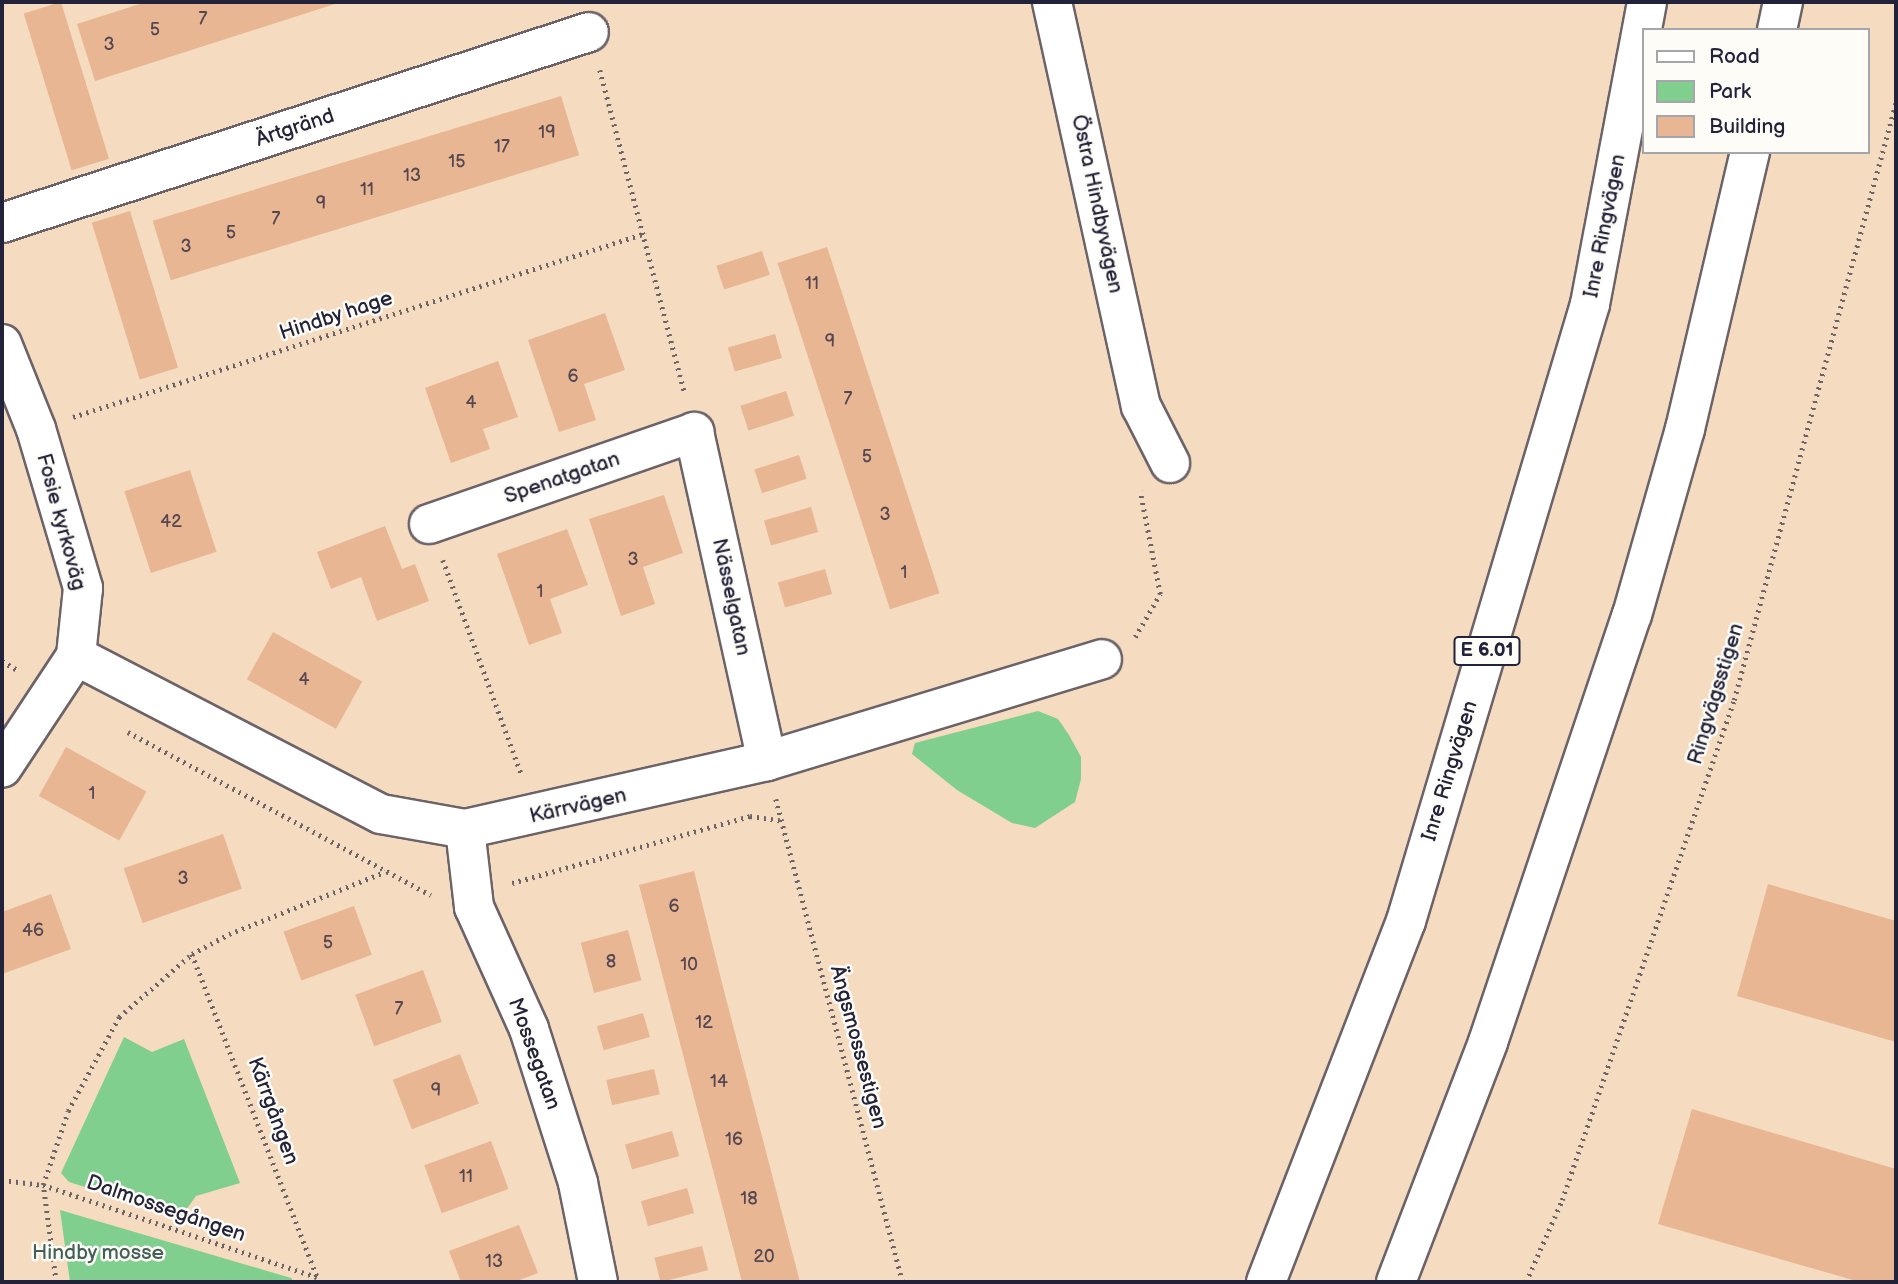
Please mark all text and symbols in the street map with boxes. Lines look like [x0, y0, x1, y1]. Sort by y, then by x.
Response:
house number: 7 [199, 8, 207, 30]
house number: 5 [150, 19, 160, 41]
legend [1643, 28, 1870, 154]
house number: 3 [103, 34, 115, 56]
text: Road [1709, 44, 1760, 69]
text: Park [1709, 79, 1751, 104]
street label: Ärtgränd [252, 103, 338, 153]
street label: Östra Hindbyvägen [1066, 112, 1128, 296]
text: Building [1709, 114, 1785, 139]
house number: 19 [538, 122, 556, 144]
house number: 17 [494, 136, 510, 158]
house number: 15 [448, 151, 466, 173]
street label: Inre Ringvägen [1579, 152, 1631, 300]
house number: 13 [403, 165, 421, 187]
house number: 11 [360, 179, 374, 201]
house number: 9 [316, 193, 326, 215]
house number: 7 [272, 208, 280, 230]
house number: 5 [226, 222, 236, 244]
house number: 3 [180, 236, 192, 258]
house number: 11 [805, 273, 819, 295]
street label: Hindby hage [276, 286, 396, 346]
house number: 9 [825, 331, 835, 353]
house number: 6 [568, 366, 578, 388]
house number: 7 [844, 388, 852, 410]
house number: 4 [466, 392, 476, 414]
street label: Spenatgatan [501, 446, 623, 510]
house number: 5 [862, 446, 872, 468]
street label: Fosie kyrkoväg [31, 451, 91, 593]
house number: 3 [879, 504, 891, 526]
house number: 42 [160, 511, 182, 533]
street label: Nässelgatan [706, 536, 756, 658]
house number: 3 [627, 549, 639, 571]
house number: 1 [901, 562, 907, 584]
house number: 1 [537, 581, 543, 603]
street label: Ringvägsstigen [1683, 620, 1749, 768]
road number: E 6.01 [1452, 636, 1522, 666]
house number: 4 [299, 669, 309, 691]
street label: Inre Ringvägen [1417, 698, 1483, 844]
house number: 1 [89, 783, 95, 805]
street label: Kärrvägen [527, 783, 629, 829]
house number: 3 [177, 868, 189, 890]
house number: 6 [669, 896, 679, 918]
house number: 46 [22, 920, 44, 942]
house number: 5 [323, 932, 333, 954]
house number: 8 [606, 951, 616, 973]
house number: 10 [680, 954, 698, 976]
street label: Ängsmossestigen [824, 963, 892, 1131]
street label: Mossegatan [502, 995, 566, 1113]
house number: 7 [395, 998, 403, 1020]
house number: 12 [695, 1012, 713, 1034]
street label: Kärrgången [242, 1054, 304, 1168]
house number: 14 [710, 1071, 728, 1093]
house number: 9 [431, 1080, 441, 1102]
house number: 16 [725, 1129, 743, 1151]
house number: 11 [459, 1166, 473, 1188]
street label: Dalmossegången [83, 1170, 249, 1248]
house number: 18 [740, 1188, 758, 1210]
park label: Hindby mosse [31, 1240, 165, 1266]
house number: 20 [753, 1246, 775, 1268]
house number: 13 [485, 1251, 503, 1273]

